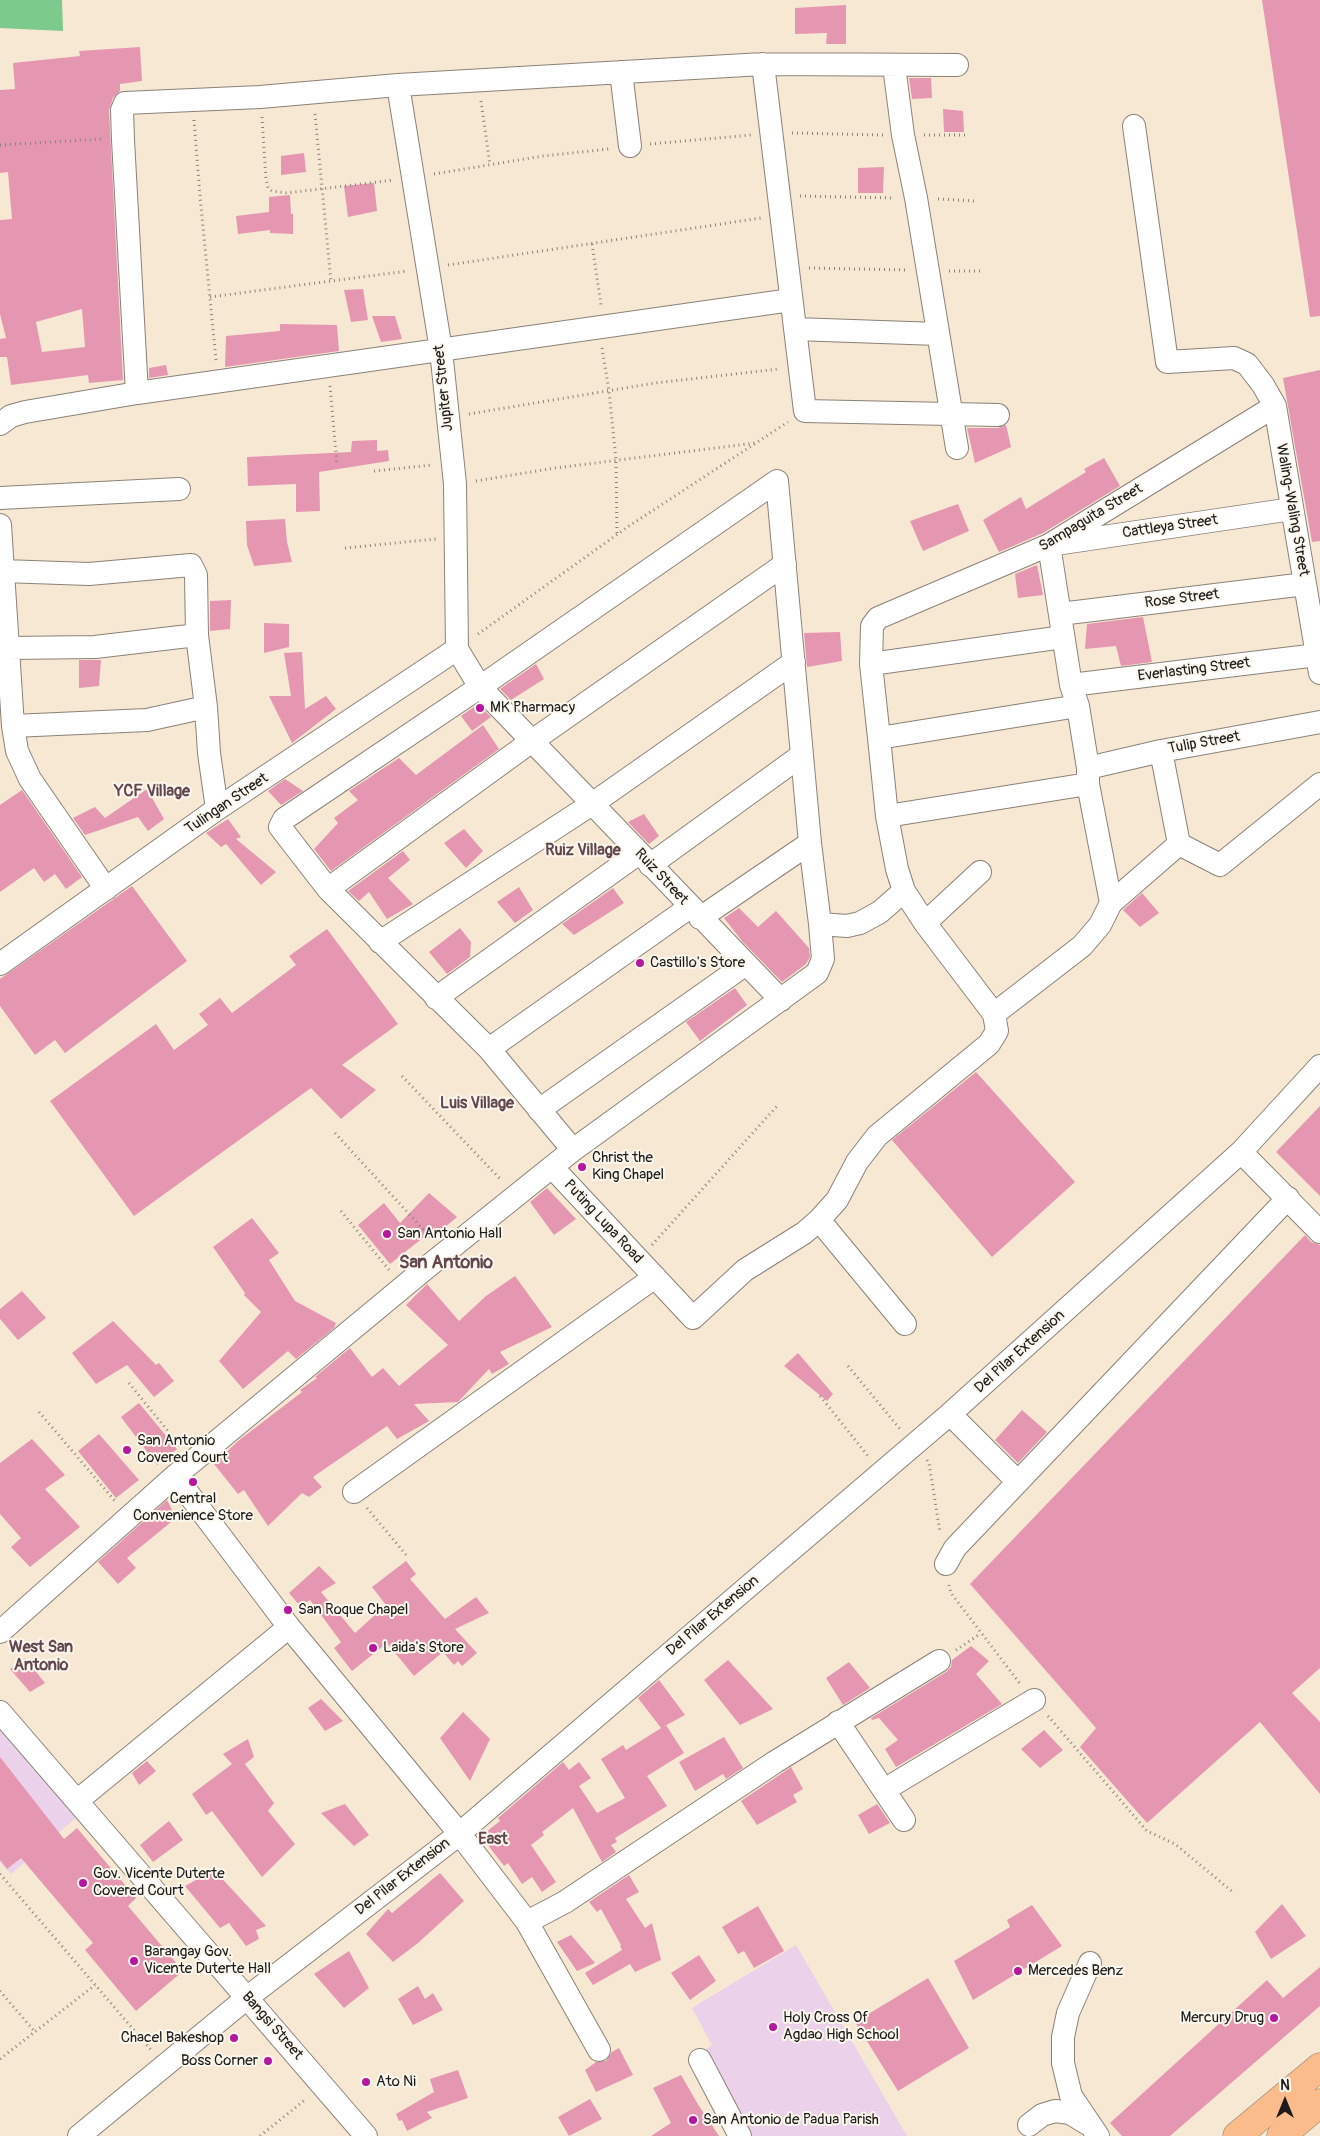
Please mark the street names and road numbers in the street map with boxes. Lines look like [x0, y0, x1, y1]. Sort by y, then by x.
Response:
street label: Jupiter Street [430, 344, 458, 432]
street label: Waling-Waling Street [1271, 442, 1313, 578]
street label: Sampaguita Street [1036, 480, 1146, 556]
street label: Cattleya Street [1121, 511, 1219, 543]
street label: Rose Street [1144, 586, 1220, 612]
street label: Everlasting Street [1137, 654, 1251, 686]
street label: Tulip Street [1167, 728, 1241, 758]
street label: Tulingan Street [182, 770, 272, 838]
street label: Ruiz Street [630, 845, 692, 909]
street label: Puting Lupa Road [560, 1176, 646, 1268]
street label: Del Pilar Extension [971, 1307, 1069, 1397]
street label: Del Pilar Extension [663, 1572, 763, 1660]
street label: Del Pilar Extension [352, 1834, 454, 1920]
street label: Bangsi Street [238, 1988, 306, 2064]

